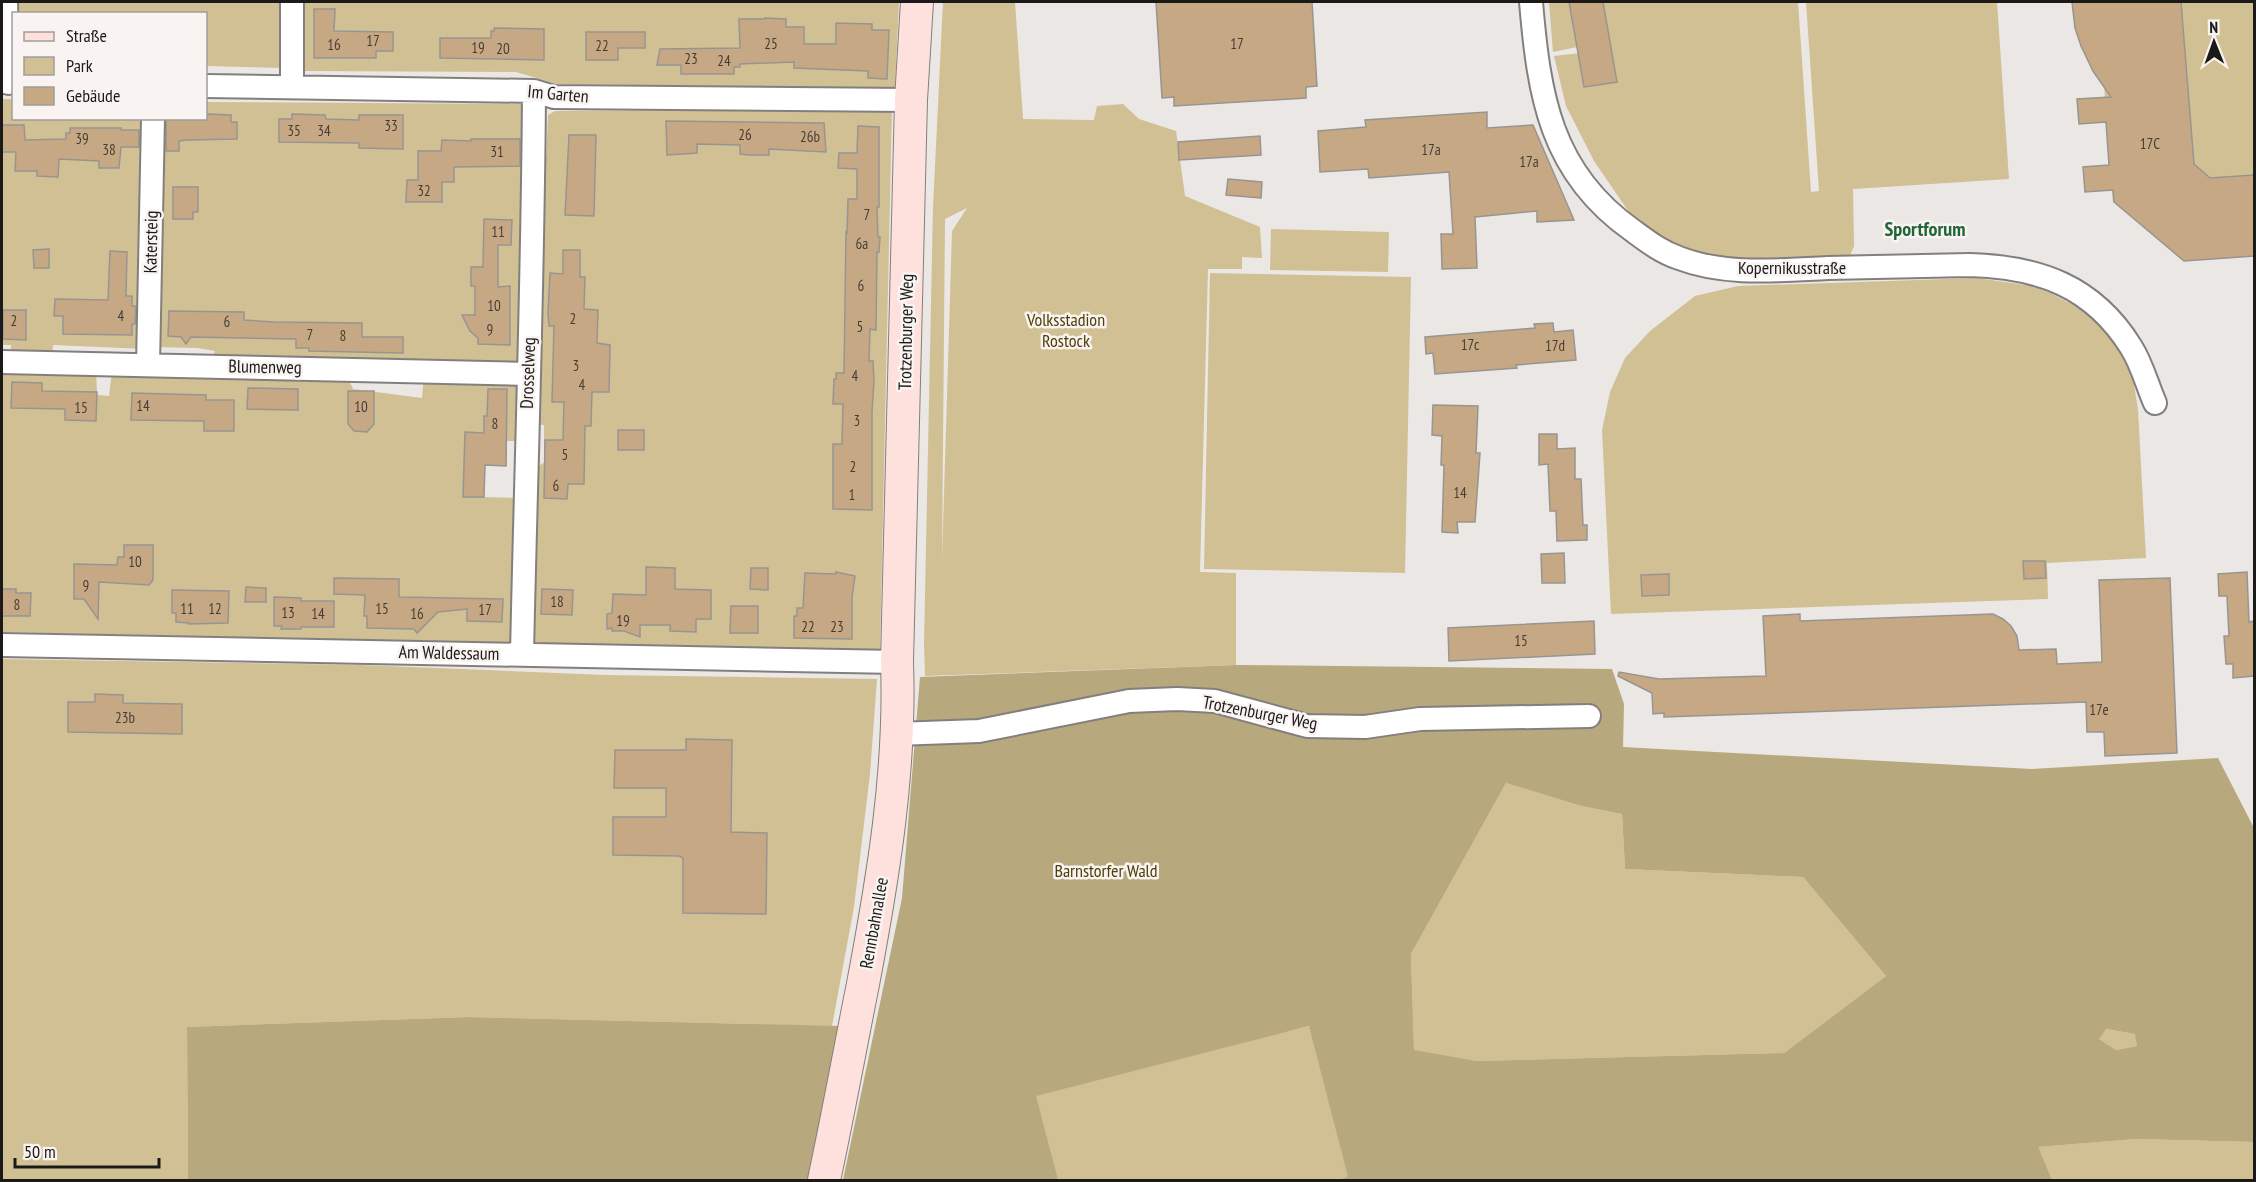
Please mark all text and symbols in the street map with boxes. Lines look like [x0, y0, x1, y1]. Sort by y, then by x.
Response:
legend [12, 12, 207, 120]
north arrow [2184, 12, 2244, 72]
text: N [2209, 17, 2218, 37]
text: Straße [66, 24, 107, 47]
house number: 17 [366, 31, 380, 50]
house number: 25 [764, 34, 778, 53]
house number: 17 [1230, 34, 1244, 53]
house number: 16 [327, 35, 341, 54]
house number: 22 [595, 36, 609, 55]
house number: 19 [471, 38, 485, 57]
house number: 20 [496, 39, 510, 58]
house number: 23 [684, 49, 698, 68]
house number: 24 [717, 51, 731, 70]
text: Park [66, 54, 93, 77]
street label: Im Garten [527, 79, 590, 108]
text: Gebäude [66, 84, 120, 107]
house number: 33 [384, 116, 398, 135]
house number: 35 [287, 121, 301, 140]
house number: 34 [317, 121, 331, 140]
house number: 26 [738, 125, 752, 144]
house number: 26b [800, 127, 820, 146]
house number: 39 [75, 129, 89, 148]
house number: 17C [2140, 134, 2160, 153]
house number: 38 [102, 140, 116, 159]
house number: 17a [1421, 140, 1441, 159]
house number: 31 [490, 142, 504, 161]
house number: 17a [1519, 152, 1539, 171]
house number: 32 [417, 181, 431, 200]
house number: 7 [864, 205, 870, 224]
street label: Katersteig [138, 210, 163, 274]
district label: Sportforum [1884, 216, 1966, 242]
house number: 11 [491, 222, 505, 241]
house number: 6a [856, 234, 868, 253]
street label: Kopernikusstraße [1738, 256, 1846, 279]
street label: Trotzenburger Weg [893, 274, 918, 390]
house number: 6 [858, 276, 865, 295]
house number: 10 [487, 296, 501, 315]
house number: 4 [118, 306, 125, 325]
park label: Volksstadion Rostock [1026, 308, 1105, 352]
house number: 2 [570, 309, 576, 328]
house number: 2 [11, 311, 17, 330]
house number: 6 [224, 312, 231, 331]
house number: 5 [857, 317, 863, 336]
house number: 9 [487, 320, 493, 339]
house number: 7 [307, 325, 313, 344]
house number: 8 [340, 326, 346, 345]
house number: 17c [1461, 335, 1480, 354]
house number: 17d [1545, 336, 1565, 355]
street label: Drosselweg [515, 337, 540, 409]
street label: Blumenweg [228, 354, 302, 379]
house number: 3 [573, 356, 579, 375]
house number: 4 [852, 366, 859, 385]
house number: 4 [579, 375, 586, 394]
house number: 14 [136, 396, 150, 415]
house number: 10 [354, 397, 368, 416]
house number: 15 [74, 398, 88, 417]
house number: 3 [854, 411, 860, 430]
house number: 8 [492, 414, 498, 433]
house number: 5 [562, 445, 568, 464]
house number: 2 [850, 457, 856, 476]
house number: 6 [553, 476, 560, 495]
house number: 14 [1453, 483, 1467, 502]
house number: 1 [849, 485, 855, 504]
house number: 10 [128, 552, 142, 571]
house number: 9 [83, 576, 89, 595]
house number: 18 [550, 592, 564, 611]
house number: 8 [14, 595, 20, 614]
house number: 11 [180, 599, 194, 618]
house number: 12 [208, 599, 222, 618]
house number: 15 [375, 599, 389, 618]
house number: 17 [478, 600, 492, 619]
house number: 13 [281, 603, 295, 622]
house number: 14 [311, 604, 325, 623]
house number: 16 [410, 604, 424, 623]
house number: 19 [616, 611, 630, 630]
house number: 22 [801, 617, 815, 636]
house number: 23 [830, 617, 844, 636]
house number: 15 [1514, 631, 1528, 650]
street label: Am Waldessaum [398, 640, 500, 665]
street label: Trotzenburger Weg [1201, 690, 1319, 735]
house number: 17e [2089, 700, 2109, 719]
house number: 23b [115, 708, 135, 727]
park label: Barnstorfer Wald [1054, 859, 1158, 882]
street label: Rennbahnallee [854, 875, 893, 970]
scale bar [15, 1131, 159, 1169]
text: 50 m [24, 1140, 56, 1163]

